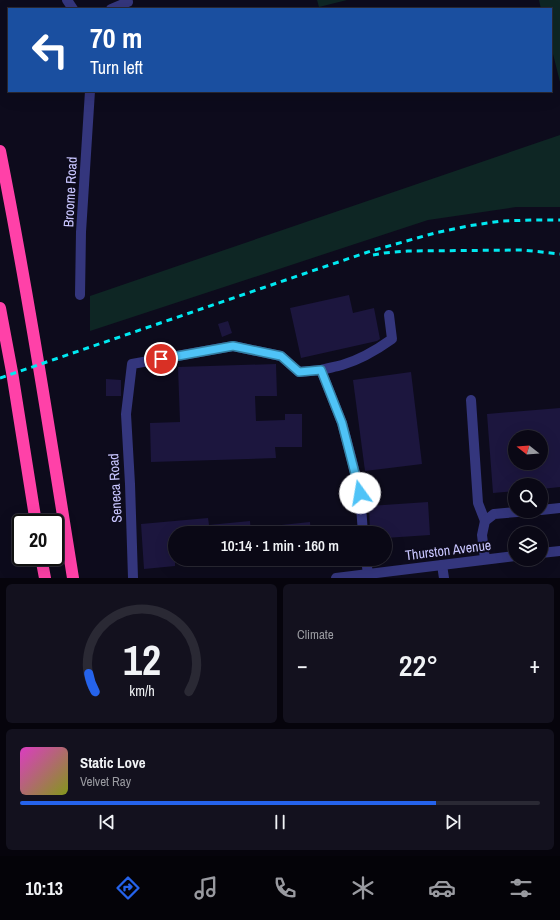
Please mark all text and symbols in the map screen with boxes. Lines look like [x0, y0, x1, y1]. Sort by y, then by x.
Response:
text: 70 m [90, 19, 142, 57]
icon: left [24, 24, 76, 76]
text: Turn left [90, 55, 143, 80]
street label: Broome Road [59, 156, 81, 228]
pin [144, 342, 178, 376]
icon: arrive [150, 348, 172, 370]
north arrow [508, 430, 548, 470]
map controls [508, 430, 548, 566]
street label: Seneca Road [104, 453, 126, 523]
position arrow [339, 472, 381, 514]
button: search [508, 478, 548, 518]
speed limit sign: 20 [12, 514, 64, 566]
button: layers [508, 526, 548, 566]
text: 10:14 · 1 min · 160 m [221, 535, 339, 556]
street label: Thurston Avenue [404, 536, 492, 564]
text: Climate [297, 626, 334, 643]
text: 12 [123, 631, 160, 687]
text: 22° [399, 645, 438, 685]
text: − [297, 650, 308, 680]
text: + [529, 650, 540, 680]
text: km/h [129, 680, 154, 699]
text: Static Love [80, 752, 146, 773]
text: Velvet Ray [80, 773, 131, 790]
icon: previous [96, 811, 118, 833]
icon: pause [269, 811, 291, 833]
icon: next [442, 811, 464, 833]
icon: directions [114, 874, 142, 902]
icon: music [192, 874, 220, 902]
icon: phone [271, 874, 299, 902]
icon: climate [349, 874, 377, 902]
icon: car [428, 874, 456, 902]
icon: filters [507, 874, 535, 902]
text: 10:13 [25, 876, 63, 901]

